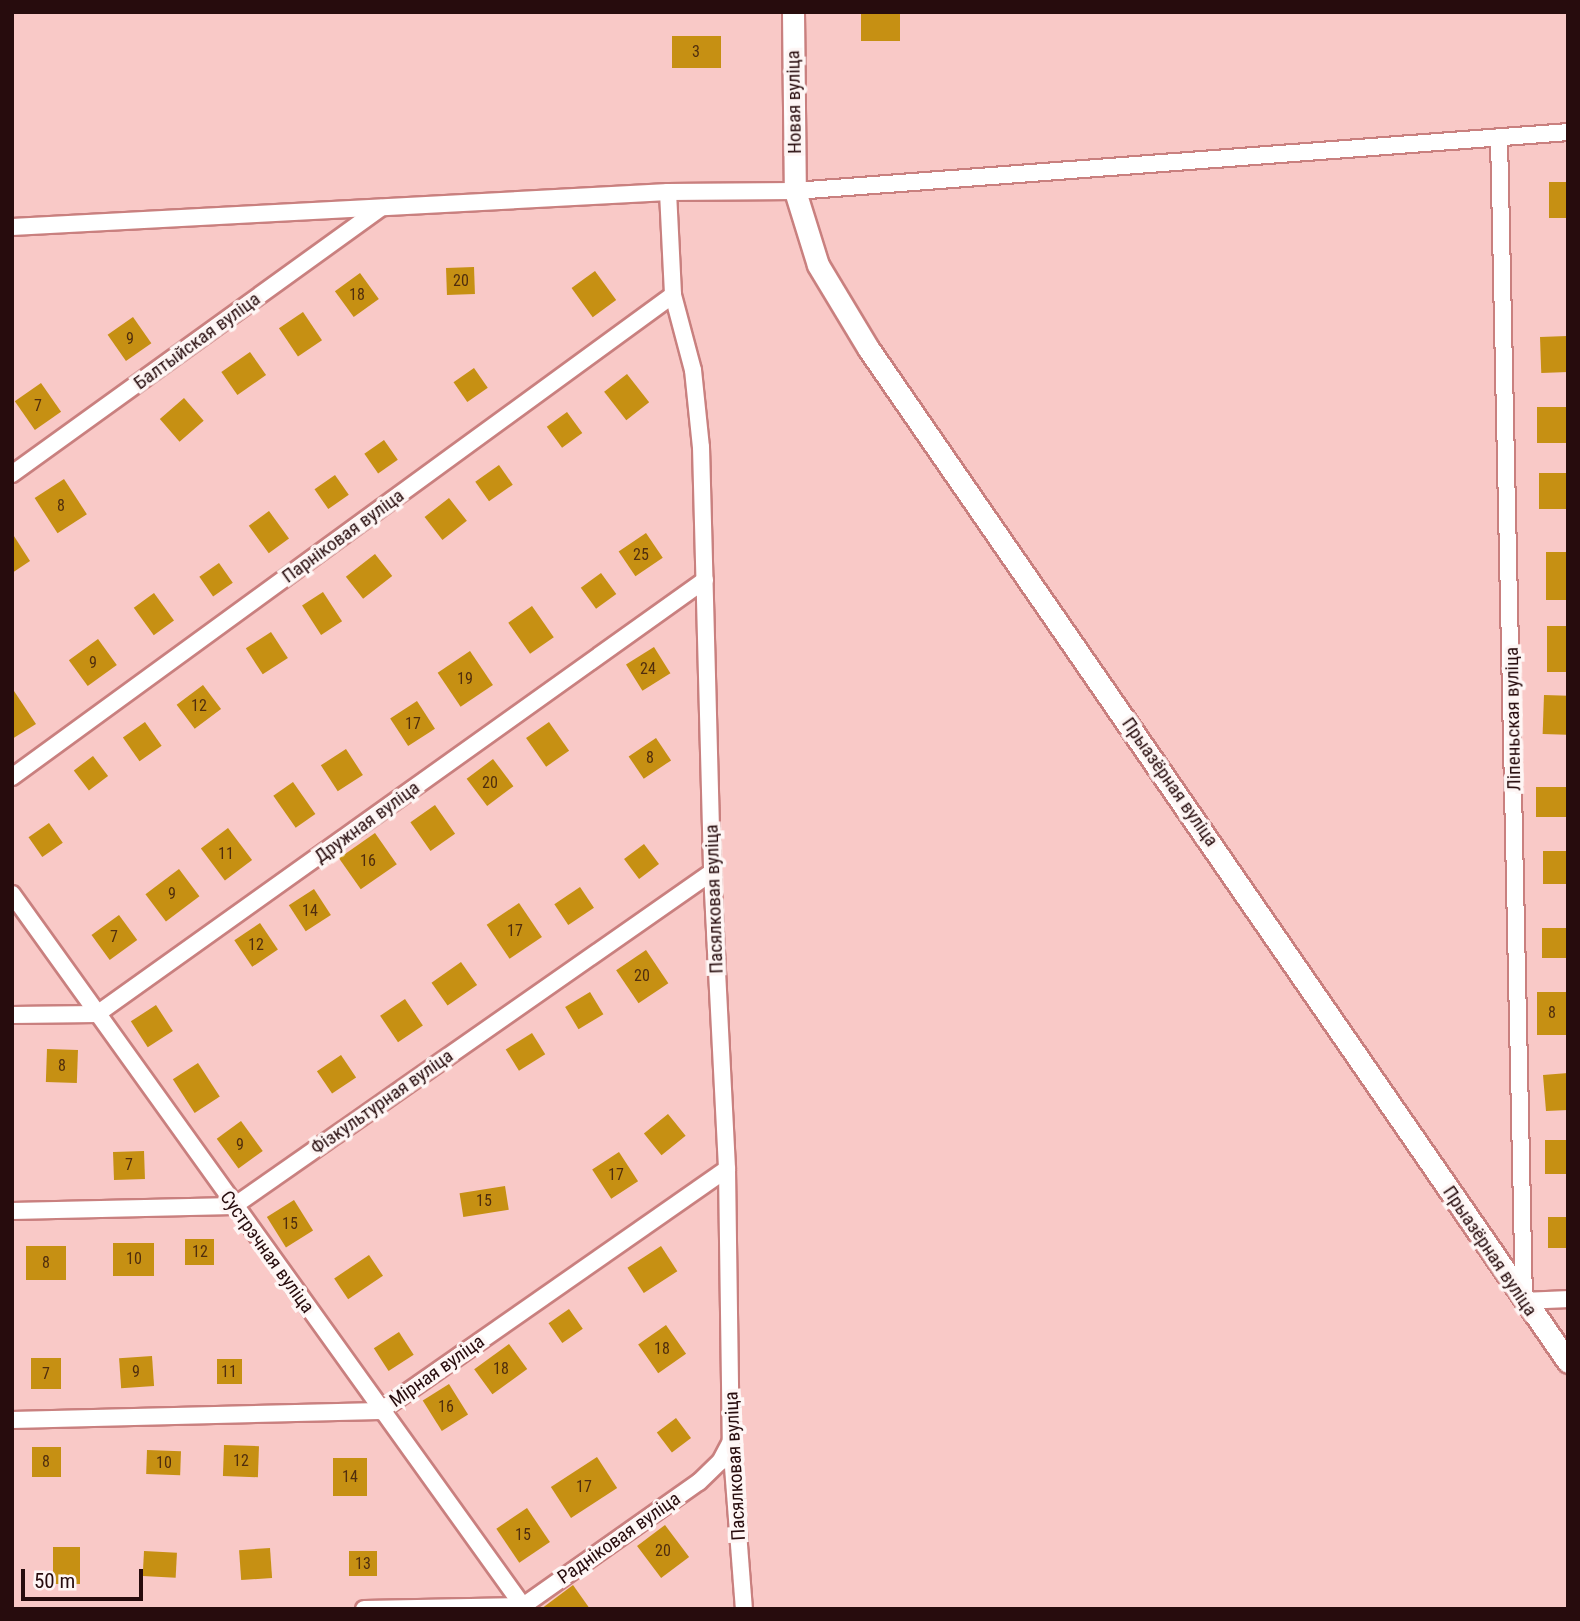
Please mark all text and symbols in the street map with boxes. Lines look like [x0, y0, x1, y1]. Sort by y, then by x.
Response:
house number: 3 [692, 42, 700, 62]
street label: Новая вуліца [782, 50, 806, 154]
house number: 20 [453, 271, 469, 291]
house number: 18 [349, 285, 365, 305]
street label: Балтыйская вуліца [129, 288, 265, 394]
house number: 9 [126, 329, 134, 349]
house number: 7 [34, 396, 42, 416]
street label: Парніковая вуліца [278, 484, 408, 588]
house number: 8 [57, 496, 65, 516]
house number: 25 [633, 545, 649, 565]
street label: Ліпеньская вуліца [1500, 647, 1526, 791]
house number: 9 [89, 653, 97, 673]
house number: 24 [640, 659, 656, 679]
house number: 19 [457, 669, 473, 689]
house number: 12 [191, 696, 207, 716]
street label: Прыазёрная вуліца [1117, 713, 1223, 851]
house number: 17 [405, 714, 421, 734]
house number: 8 [646, 748, 654, 768]
house number: 20 [482, 773, 498, 793]
street label: Дружная вуліца [310, 776, 424, 868]
street label: Пасялковая вуліца [700, 824, 728, 974]
house number: 11 [218, 844, 234, 864]
house number: 16 [360, 851, 376, 871]
house number: 9 [168, 884, 176, 904]
house number: 14 [302, 901, 318, 921]
house number: 17 [507, 921, 523, 941]
house number: 7 [110, 927, 118, 947]
house number: 12 [248, 935, 264, 955]
house number: 20 [634, 966, 650, 986]
house number: 8 [1548, 1003, 1556, 1023]
street label: Фізкультурная вуліца [306, 1044, 458, 1160]
house number: 8 [58, 1056, 66, 1076]
house number: 9 [236, 1135, 244, 1155]
house number: 7 [125, 1155, 133, 1175]
house number: 17 [608, 1165, 624, 1185]
street label: Прыазёрная вуліца [1438, 1181, 1542, 1321]
street label: Сустрэчная вуліца [215, 1187, 319, 1317]
house number: 15 [476, 1191, 492, 1211]
house number: 15 [282, 1214, 298, 1234]
house number: 12 [192, 1242, 208, 1262]
house number: 10 [126, 1249, 142, 1269]
house number: 8 [42, 1253, 50, 1273]
street label: Мірная вуліца [385, 1330, 489, 1412]
house number: 18 [654, 1339, 670, 1359]
house number: 18 [493, 1359, 509, 1379]
house number: 9 [132, 1362, 140, 1382]
house number: 11 [221, 1362, 237, 1382]
house number: 7 [42, 1364, 50, 1384]
street label: Пасялковая вуліца [720, 1391, 750, 1541]
house number: 16 [438, 1397, 454, 1417]
house number: 12 [233, 1451, 249, 1471]
house number: 8 [42, 1452, 50, 1472]
house number: 10 [156, 1453, 172, 1473]
house number: 14 [342, 1467, 358, 1487]
house number: 17 [576, 1477, 592, 1497]
street label: Радніковая вуліца [553, 1487, 685, 1589]
house number: 15 [515, 1525, 531, 1545]
house number: 20 [655, 1541, 671, 1561]
scale bar [24, 1554, 147, 1598]
house number: 13 [355, 1554, 371, 1574]
text: 50 m [34, 1569, 75, 1593]

